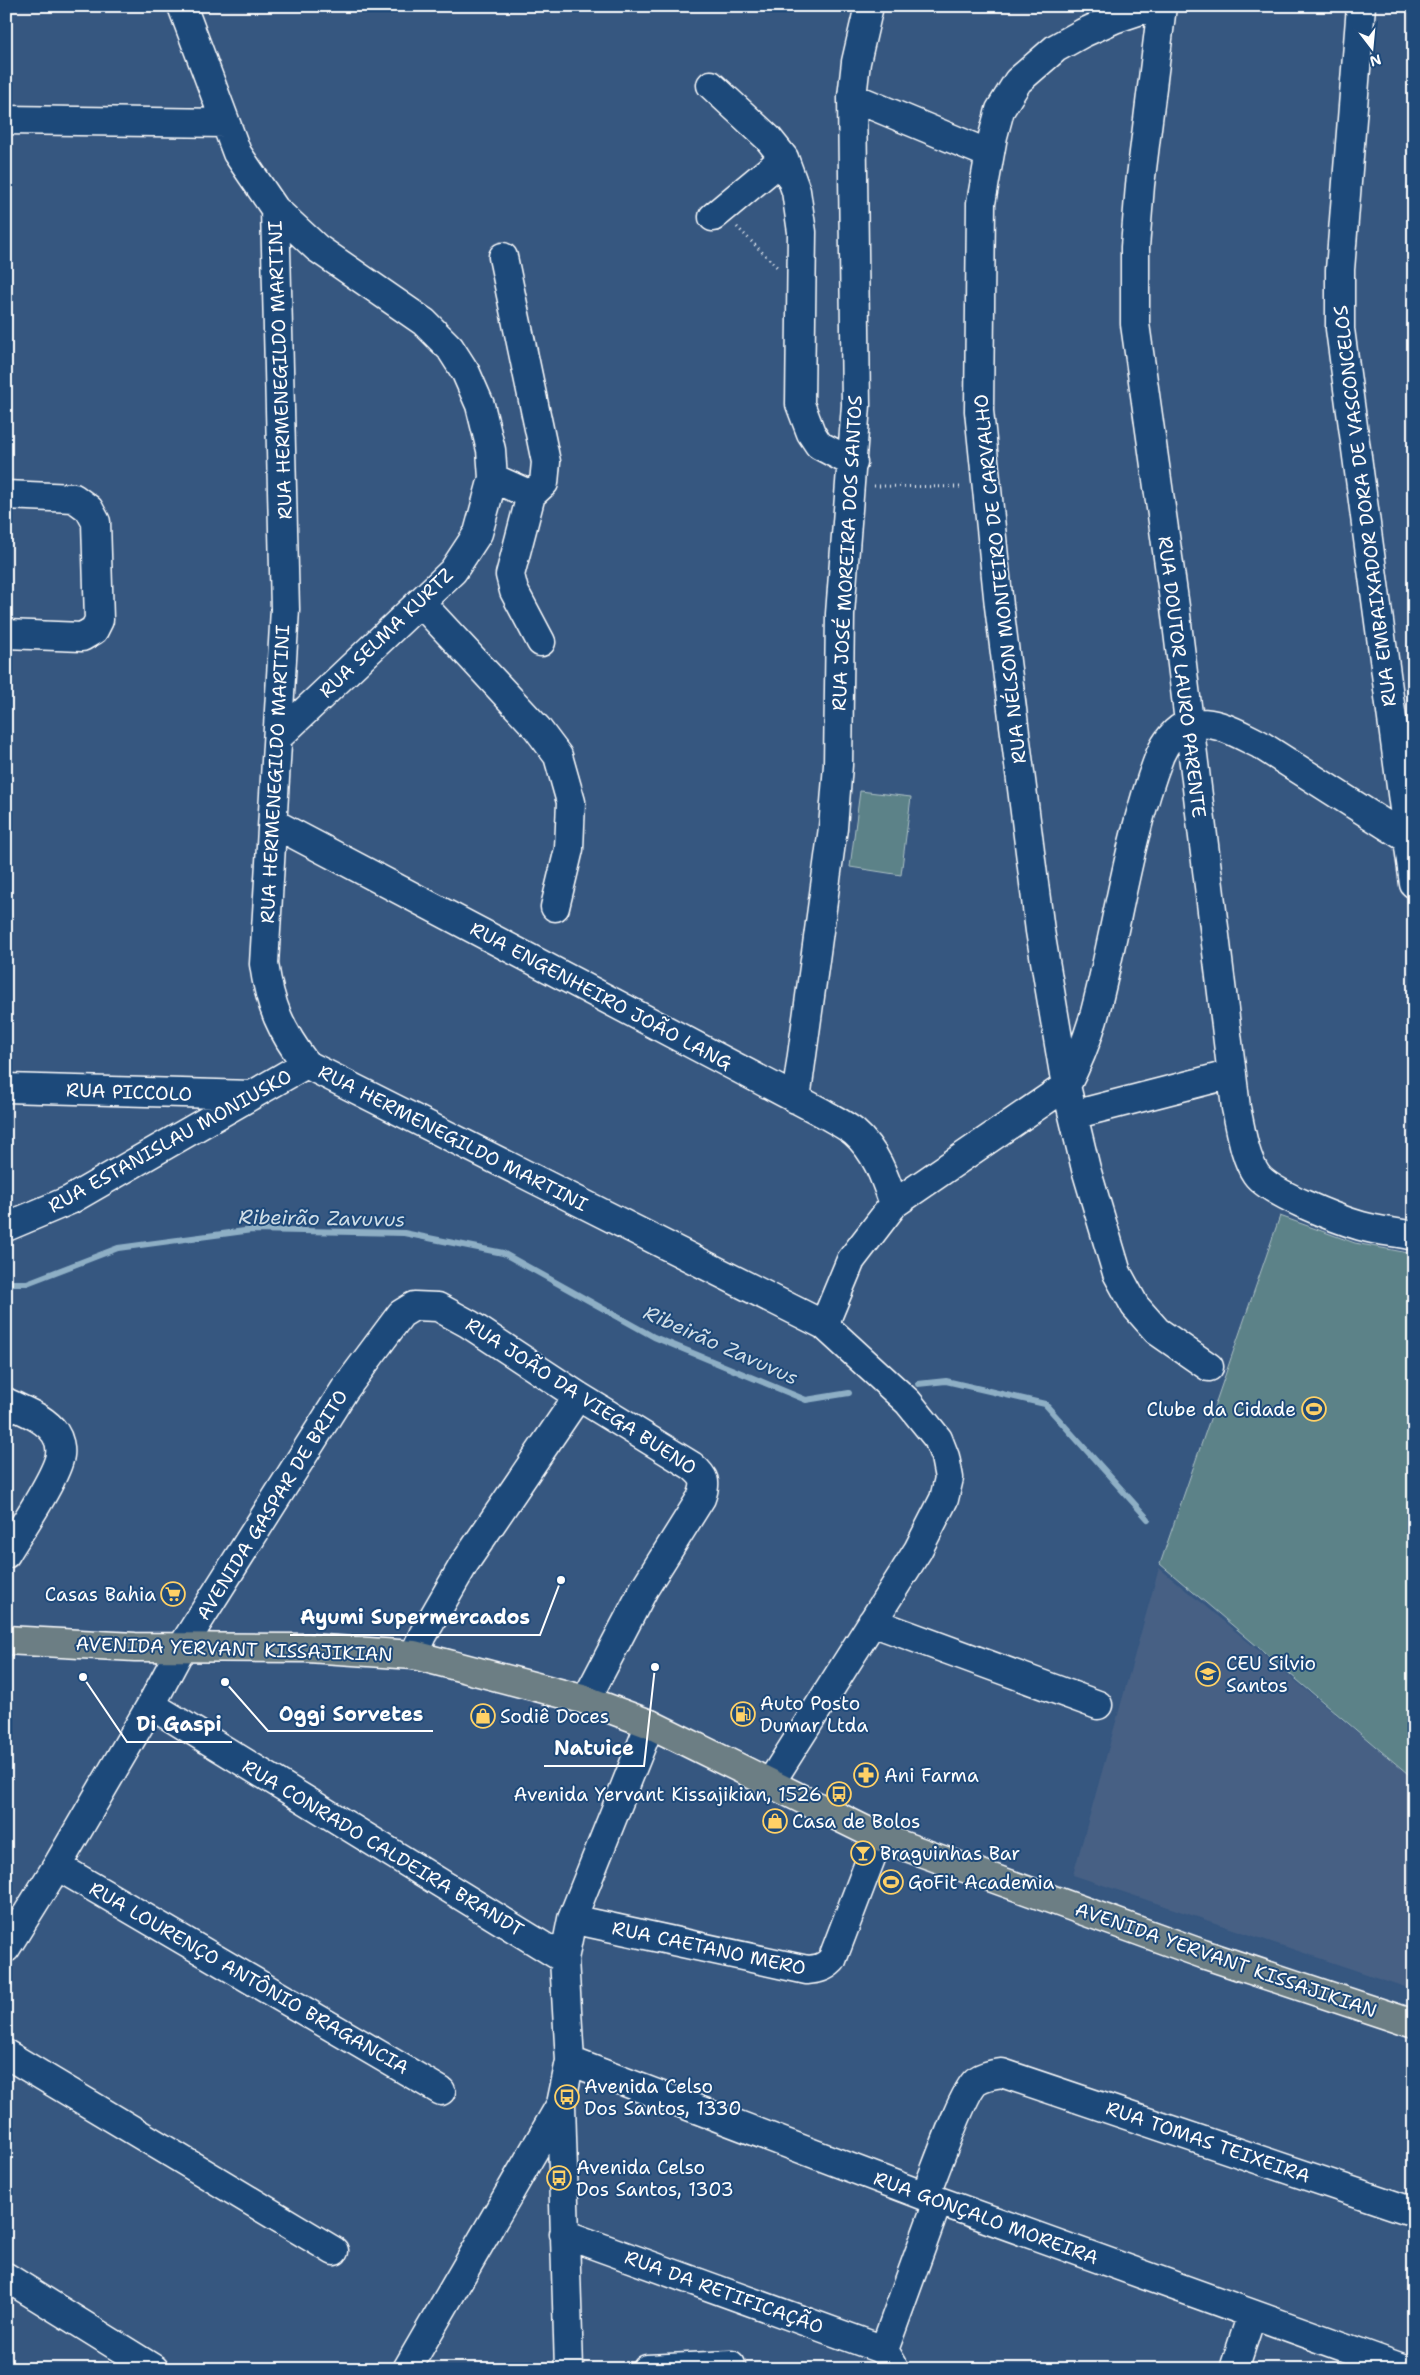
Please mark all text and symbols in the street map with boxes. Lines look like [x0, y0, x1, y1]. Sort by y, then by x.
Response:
north arrow [1348, 22, 1398, 72]
text: N [1368, 50, 1383, 71]
street label: RUA HERMENEGILDO MARTINI [262, 220, 298, 520]
street label: RUA EMBAIXADOR DORA DE VASCONCELOS [1328, 304, 1402, 708]
street label: RUA NÉLSON MONTEIRO DE CARVALHO [967, 393, 1032, 765]
street label: RUA JOSÉ MOREIRA DOS SANTOS [825, 394, 868, 712]
street label: RUA DOUTOR LAURO PARENTE [1152, 535, 1212, 819]
street label: RUA SELMA KURTZ [314, 563, 458, 703]
street label: RUA HERMENEGILDO MARTINI [255, 624, 295, 924]
street label: RUA ENGENHEIRO JOÃO LANG [466, 915, 737, 1076]
street label: RUA HERMENEGILDO MARTINI [314, 1059, 592, 1217]
street label: RUA ESTANISLAU MONIUSKO [44, 1063, 296, 1219]
street label: RUA PICCOLO [66, 1077, 192, 1107]
water label: Ribeirão Zavuvus [239, 1204, 405, 1232]
water label: Ribeirão Zavuvus [640, 1299, 802, 1391]
street label: RUA JOÃO DA VIEGA BUENO [461, 1311, 702, 1480]
street label: AVENIDA GASPAR DE BRITO [191, 1385, 353, 1625]
sports icon: Clube da Cidade [1301, 1396, 1327, 1422]
place label: Clube da Cidade [1146, 1397, 1296, 1422]
supermarket icon: Casas Bahia [160, 1581, 186, 1607]
place label: Casas Bahia [45, 1582, 156, 1607]
callout: Ayumi Supermercados [290, 1600, 540, 1635]
text: Ayumi Supermercados [300, 1604, 530, 1630]
street label: AVENIDA YERVANT KISSAJIKIAN [75, 1631, 393, 1667]
place label: CEU Silvio Santos [1226, 1651, 1316, 1698]
school or university icon: CEU Silvio Santos [1195, 1661, 1221, 1687]
place label: Auto Posto Dumar Ltda [760, 1691, 868, 1738]
callout: Oggi Sorvetes [268, 1696, 433, 1731]
text: Oggi Sorvetes [279, 1701, 423, 1727]
fuel station icon: Auto Posto Dumar Ltda [730, 1701, 756, 1727]
shop icon: Sodiê Doces [470, 1703, 496, 1729]
place label: Sodiê Doces [500, 1704, 609, 1729]
callout: Di Gaspi [127, 1707, 232, 1742]
text: Di Gaspi [136, 1711, 222, 1737]
callout: Natuice [544, 1731, 644, 1766]
text: Natuice [554, 1735, 634, 1761]
street label: RUA CONRADO CALDEIRA BRANDT [238, 1754, 529, 1942]
pharmacy icon: Ani Farma [853, 1762, 879, 1788]
place label: Ani Farma [884, 1763, 979, 1788]
bus stop icon: Avenida Yervant Kissajikian, 1526 [826, 1781, 852, 1807]
place label: Avenida Yervant Kissajikian, 1526 [514, 1782, 822, 1807]
shop icon: Casa de Bolos [762, 1808, 788, 1834]
place label: Casa de Bolos [792, 1809, 920, 1834]
bar icon: Braguinhas Bar [850, 1840, 876, 1866]
place label: Braguinhas Bar [880, 1841, 1020, 1866]
sports icon: GoFit Academia [878, 1869, 904, 1895]
place label: GoFit Academia [908, 1870, 1055, 1895]
street label: RUA LOURENÇO ANTÔNIO BRAGANCIA [85, 1875, 414, 2080]
street label: AVENIDA YERVANT KISSAJIKIAN [1072, 1897, 1380, 2023]
street label: RUA CAETANO MERO [610, 1915, 808, 1981]
place label: Avenida Celso Dos Santos, 1330 [584, 2074, 742, 2121]
bus stop icon: Avenida Celso Dos Santos, 1330 [554, 2084, 580, 2110]
street label: RUA TOMAS TEIXEIRA [1103, 2095, 1314, 2189]
place label: Avenida Celso Dos Santos, 1303 [576, 2155, 734, 2202]
bus stop icon: Avenida Celso Dos Santos, 1303 [546, 2165, 572, 2191]
street label: RUA GONÇALO MOREIRA [870, 2166, 1102, 2270]
street label: RUA DA RETIFICAÇÃO [621, 2243, 827, 2340]

